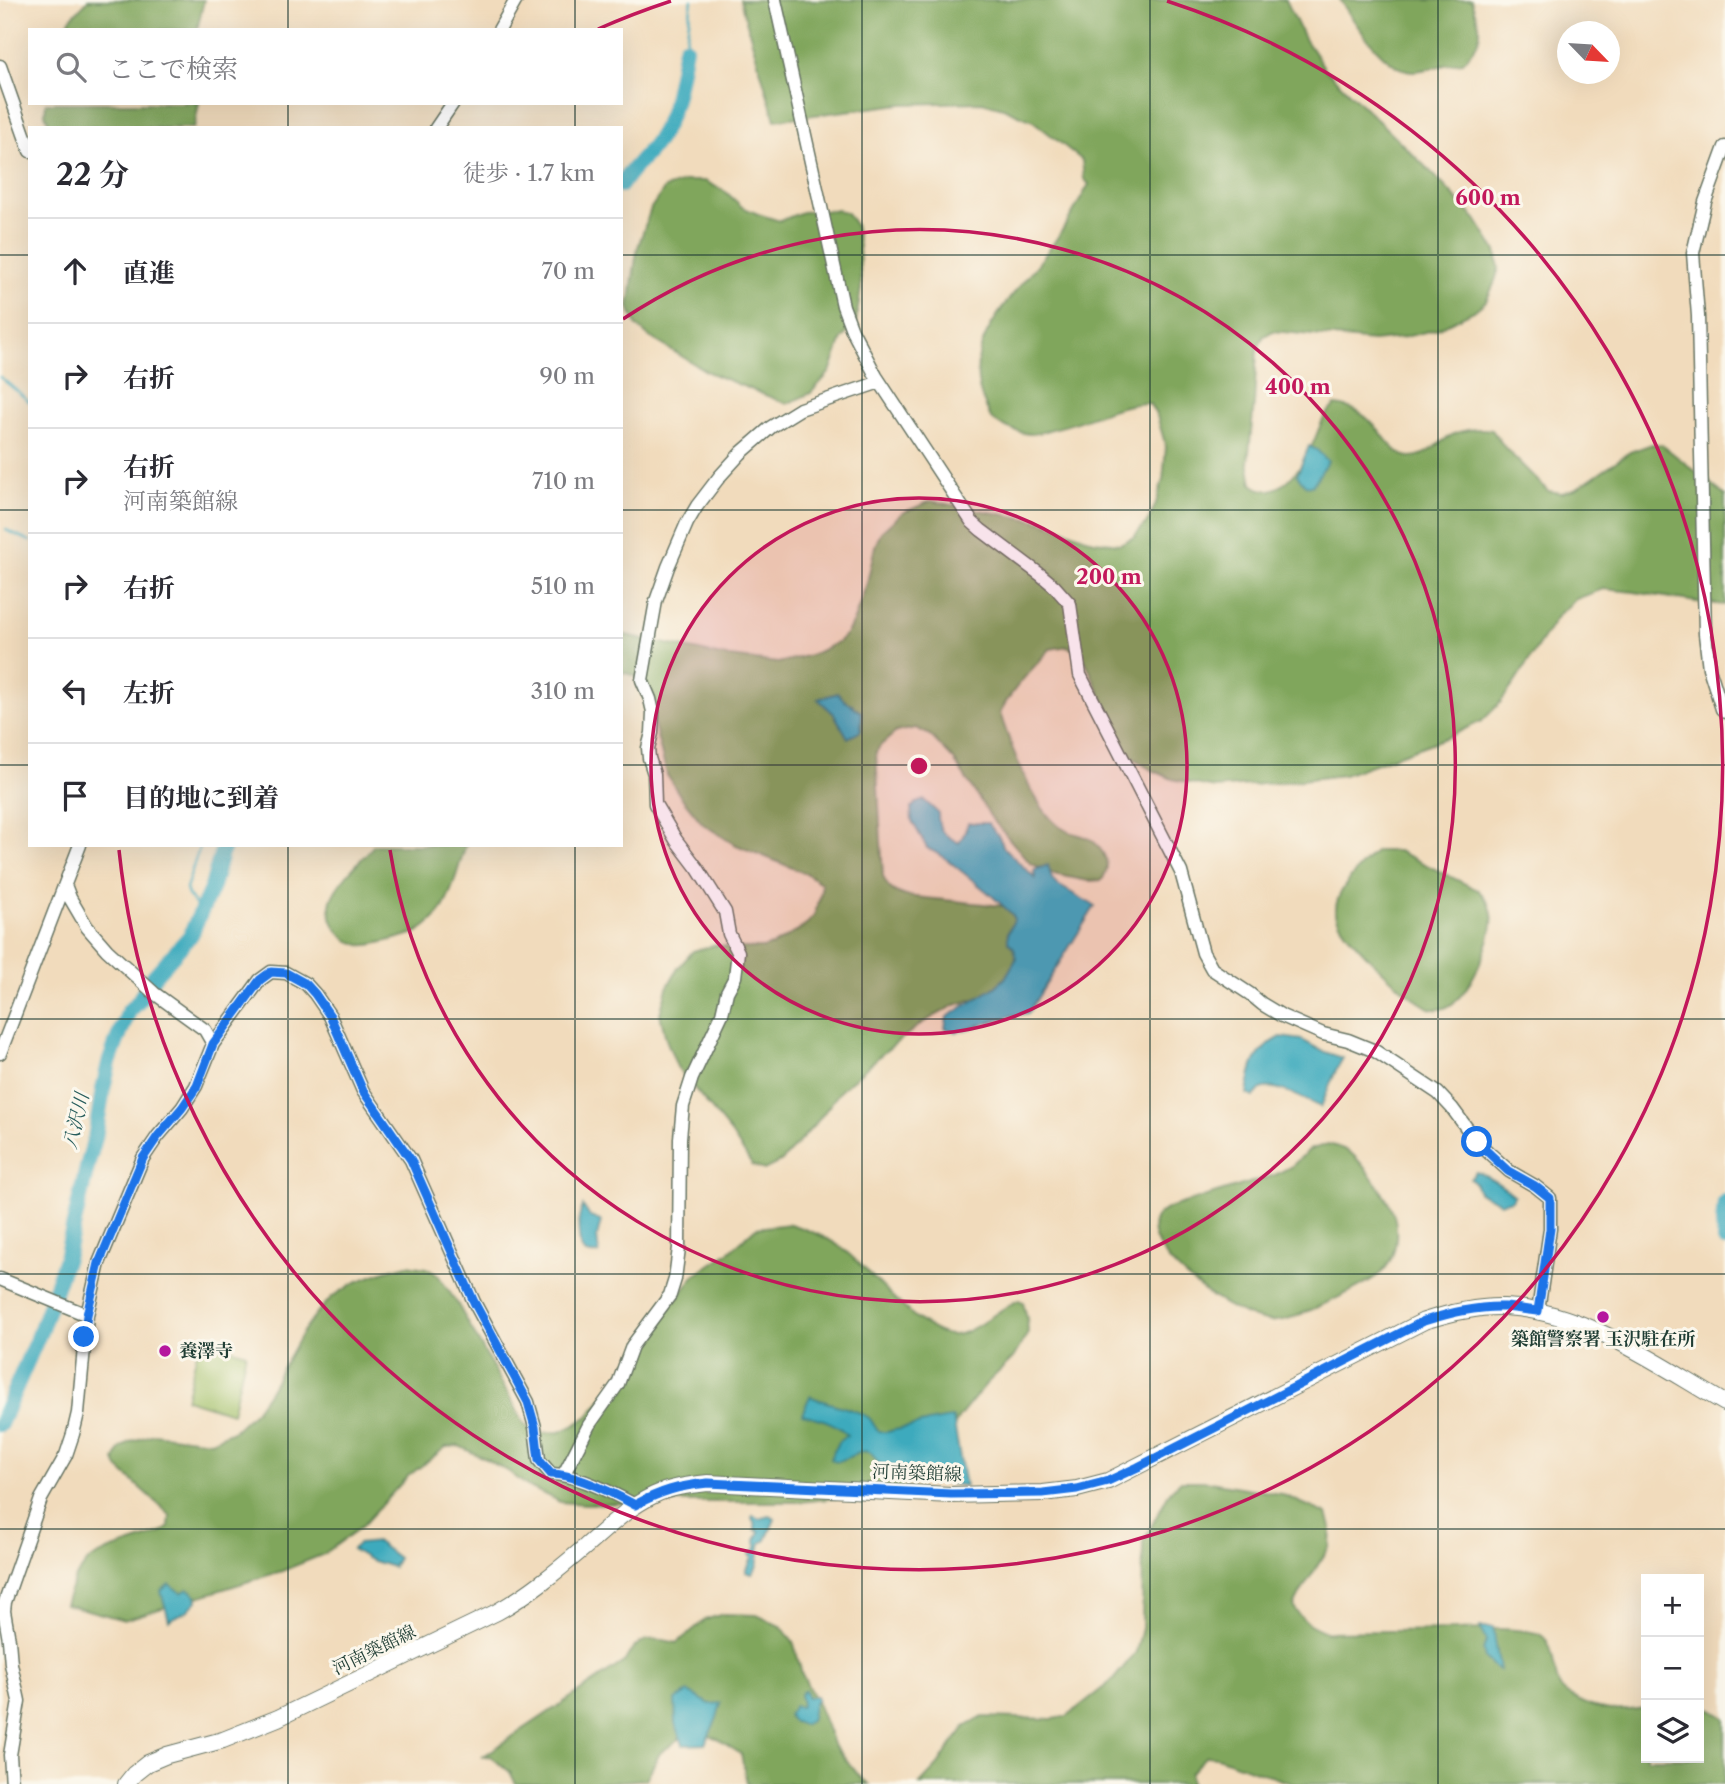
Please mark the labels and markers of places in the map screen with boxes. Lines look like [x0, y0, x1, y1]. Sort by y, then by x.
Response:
centre of rings [907, 754, 931, 778]
marker: 築館警察署 玉沢駐在所 [1595, 1309, 1611, 1325]
place label: 築館警察署 玉沢駐在所 [1511, 1328, 1695, 1350]
place label: 養澤寺 [179, 1340, 233, 1362]
marker: 養澤寺 [157, 1343, 173, 1359]

